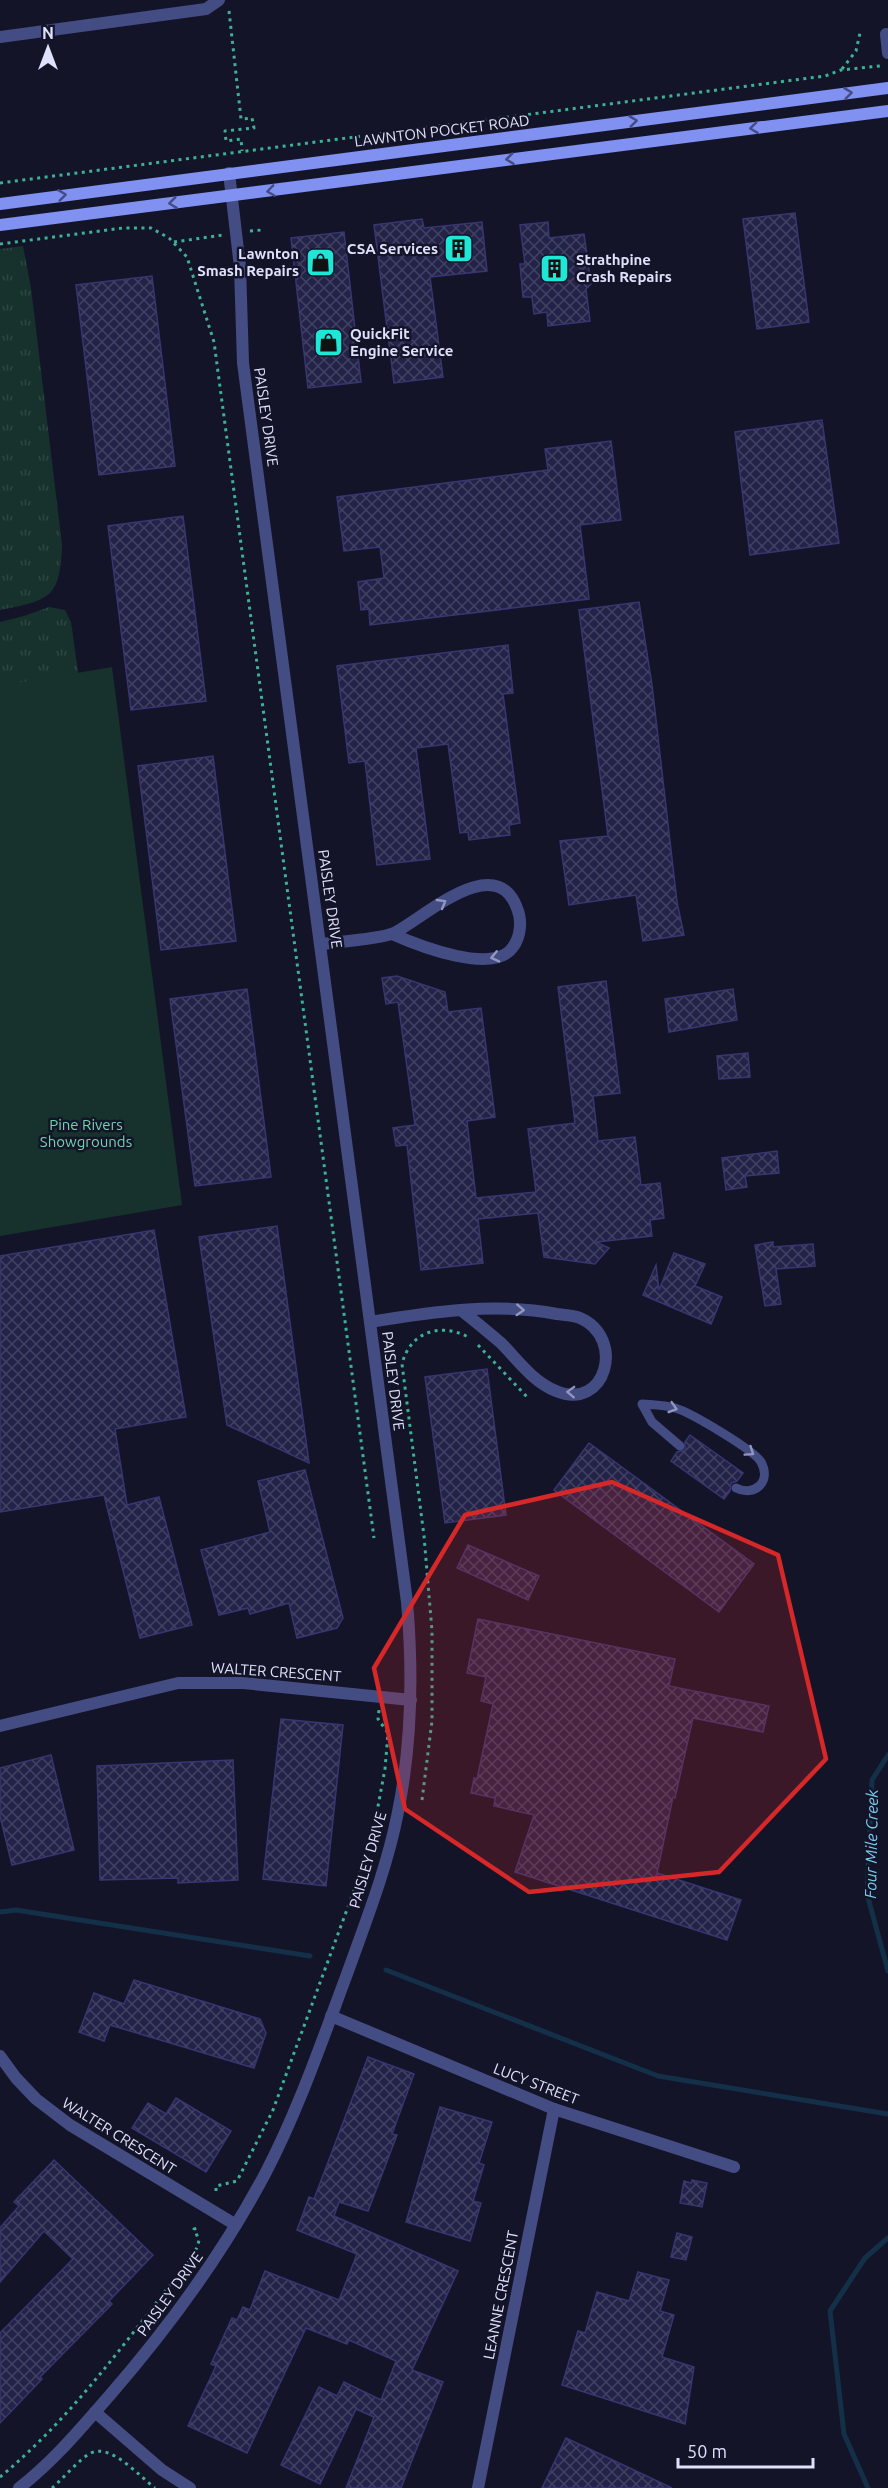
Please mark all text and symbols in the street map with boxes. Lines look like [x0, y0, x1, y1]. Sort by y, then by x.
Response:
north arrow [18, 18, 78, 78]
text: N [42, 24, 54, 42]
one-way arrow [844, 87, 853, 100]
street label: LAWNTON POCKET ROAD [353, 111, 531, 150]
one-way arrow [629, 115, 638, 128]
one-way arrow [750, 122, 759, 134]
one-way arrow [505, 153, 514, 165]
one-way arrow [267, 184, 276, 196]
one-way arrow [57, 190, 66, 202]
one-way arrow [169, 197, 178, 209]
building icon: CSA Services [443, 233, 475, 265]
place label: CSA Services [347, 240, 438, 257]
place label: Lawnton Smash Repairs [197, 245, 299, 279]
shop icon: Lawnton Smash Repairs [304, 247, 336, 279]
place label: Strathpine Crash Repairs [576, 251, 672, 285]
building icon: Strathpine Crash Repairs [539, 253, 571, 285]
place label: QuickFit Engine Service [350, 325, 453, 359]
shop icon: QuickFit Engine Service [313, 327, 345, 359]
street label: PAISLEY DRIVE [251, 366, 282, 467]
street label: PAISLEY DRIVE [315, 848, 346, 949]
one-way arrow [436, 899, 446, 910]
one-way arrow [490, 950, 500, 963]
park label: Pine Rivers Showgrounds [40, 1116, 132, 1150]
one-way arrow [516, 1303, 525, 1316]
street label: PAISLEY DRIVE [379, 1330, 408, 1431]
one-way arrow [566, 1386, 575, 1399]
one-way arrow [667, 1401, 678, 1413]
one-way arrow [743, 1445, 754, 1456]
street label: WALTER CRESCENT [210, 1658, 342, 1685]
water label: Four Mile Creek [861, 1788, 881, 1899]
street label: PAISLEY DRIVE [346, 1810, 389, 1910]
street label: LUCY STREET [491, 2059, 582, 2108]
street label: WALTER CRESCENT [59, 2094, 180, 2178]
street label: LEANNE CRESCENT [480, 2228, 521, 2361]
street label: PAISLEY DRIVE [133, 2248, 206, 2339]
scale bar [678, 2431, 813, 2469]
text: 50 m [687, 2441, 727, 2461]

